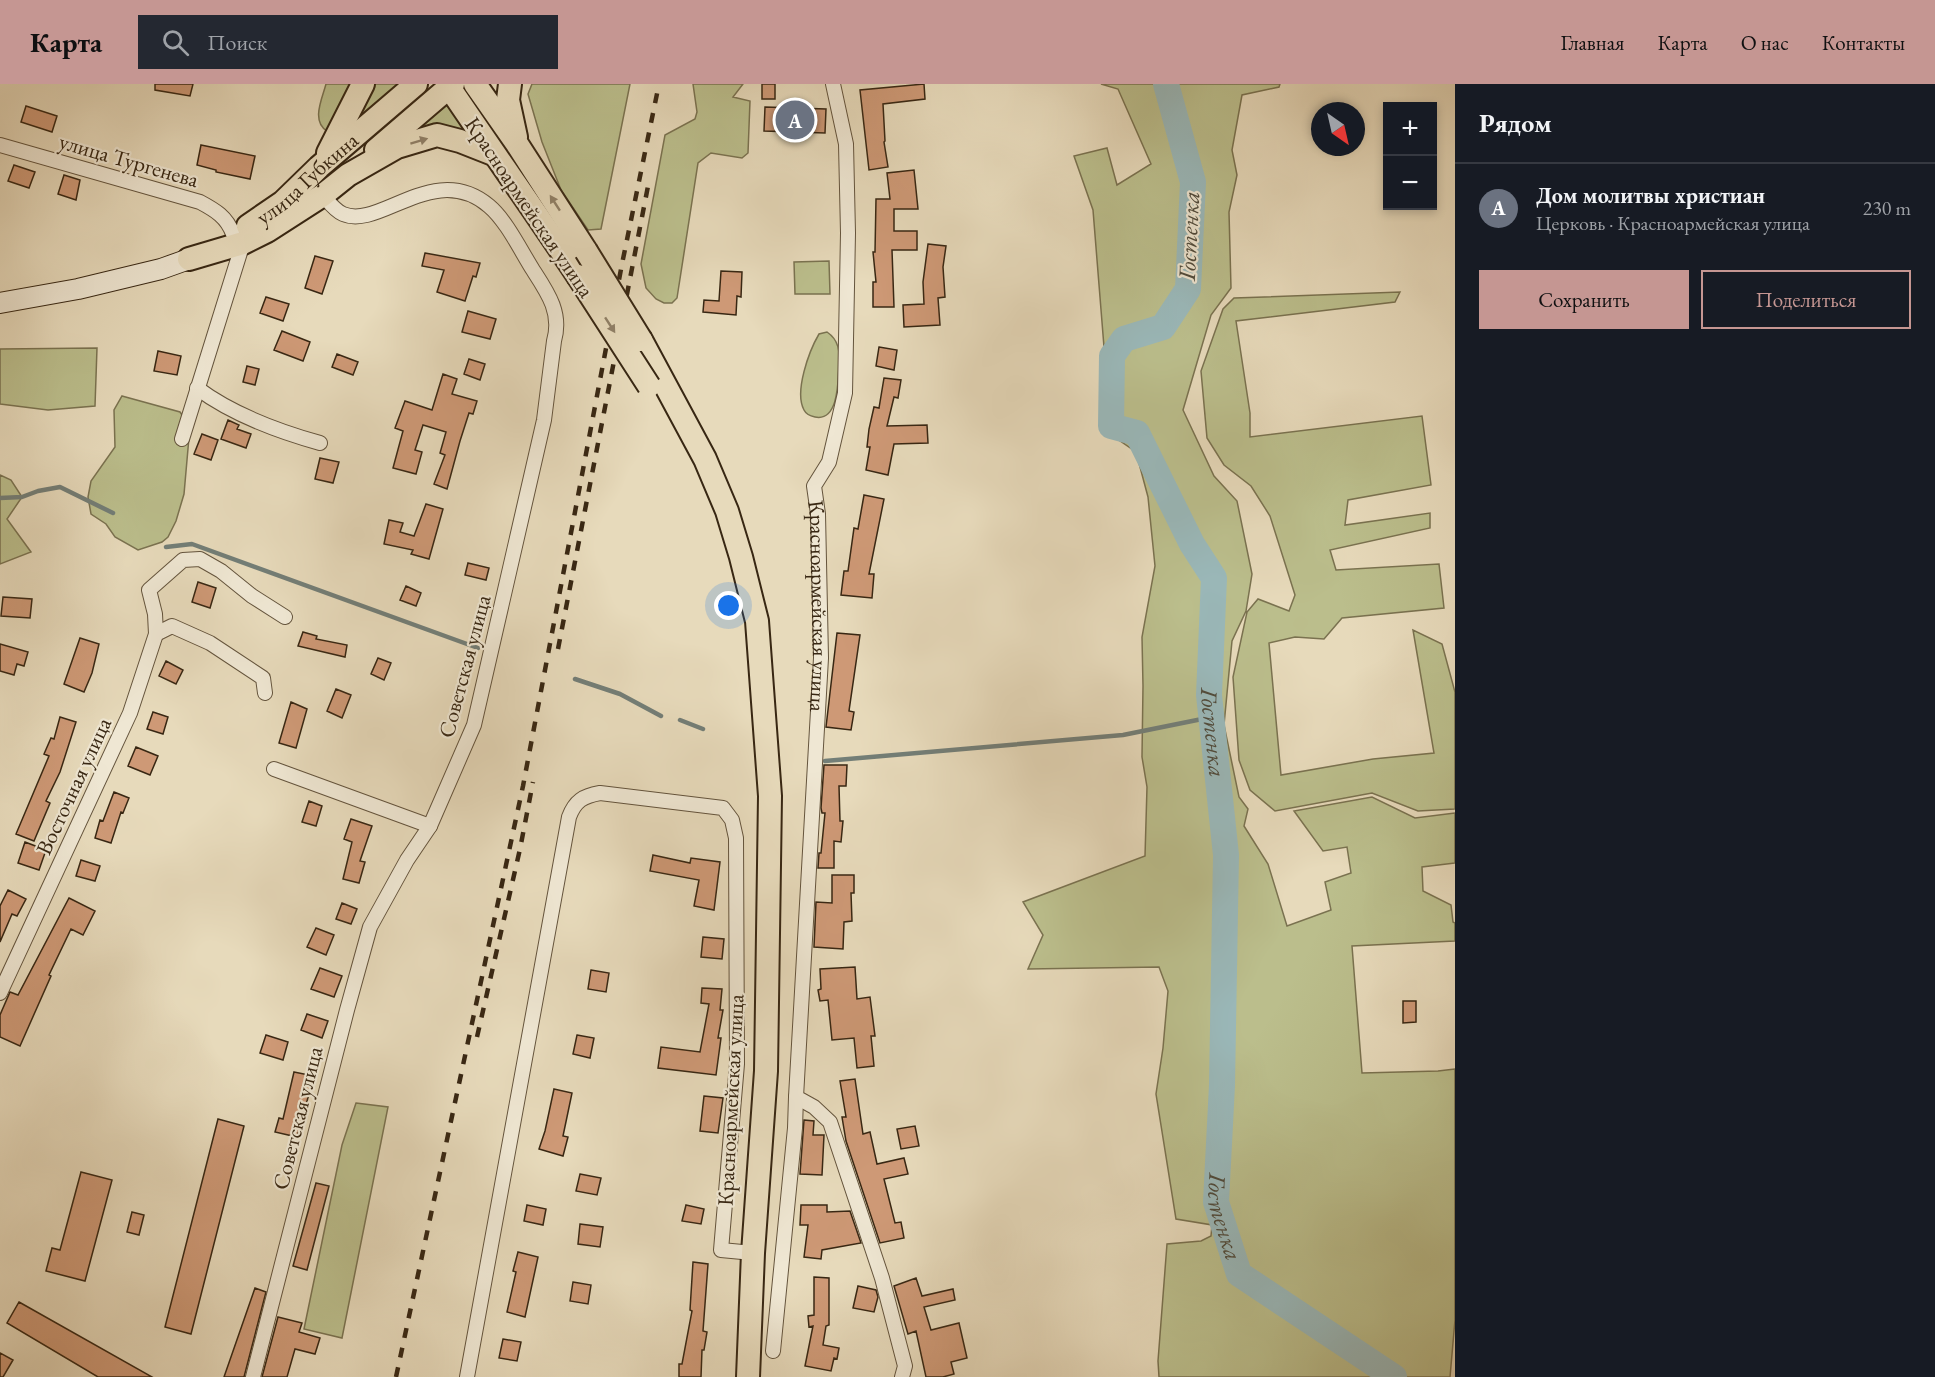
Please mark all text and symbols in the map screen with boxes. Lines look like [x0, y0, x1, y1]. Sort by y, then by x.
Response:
search box [138, 15, 558, 69]
text: Карта [30, 24, 102, 60]
icon: search [159, 26, 192, 59]
text: Поиск [207, 28, 267, 57]
text: Главная [1560, 29, 1624, 56]
text: Карта [1657, 29, 1708, 56]
text: О нас [1741, 29, 1789, 56]
text: Контакты [1822, 29, 1905, 56]
pin: A [776, 98, 814, 142]
north arrow [1311, 102, 1365, 156]
map controls [1383, 102, 1437, 210]
button: + [1383, 102, 1437, 156]
text: Рядом [1479, 106, 1552, 140]
street label: Красноармейская улица [458, 111, 601, 303]
street label: улица Губкина [250, 126, 365, 231]
street label: улица Тургенева [56, 127, 202, 194]
one-way arrow [410, 136, 428, 145]
button: − [1383, 156, 1437, 210]
text: Дом молитвы христиан [1536, 181, 1765, 210]
water label: Гостенка [1171, 190, 1206, 283]
one-way arrow [550, 195, 561, 211]
text: A [1491, 195, 1506, 221]
text: 230 m [1863, 195, 1911, 221]
text: Церковь · Красноармейская улица [1536, 210, 1810, 236]
button: Сохранить [1479, 270, 1689, 329]
button: Поделиться [1701, 270, 1911, 329]
one-way arrow [604, 317, 616, 333]
street label: Красноармейская улица [801, 498, 835, 713]
street label: Советская улица [432, 591, 498, 741]
your location [714, 591, 743, 620]
water label: Гостенка [1194, 686, 1234, 779]
street label: Восточная улица [29, 713, 118, 860]
street label: Красноармейская улица [710, 993, 751, 1207]
street label: Советская улица [266, 1043, 329, 1193]
water label: Гостенка [1201, 1171, 1250, 1264]

